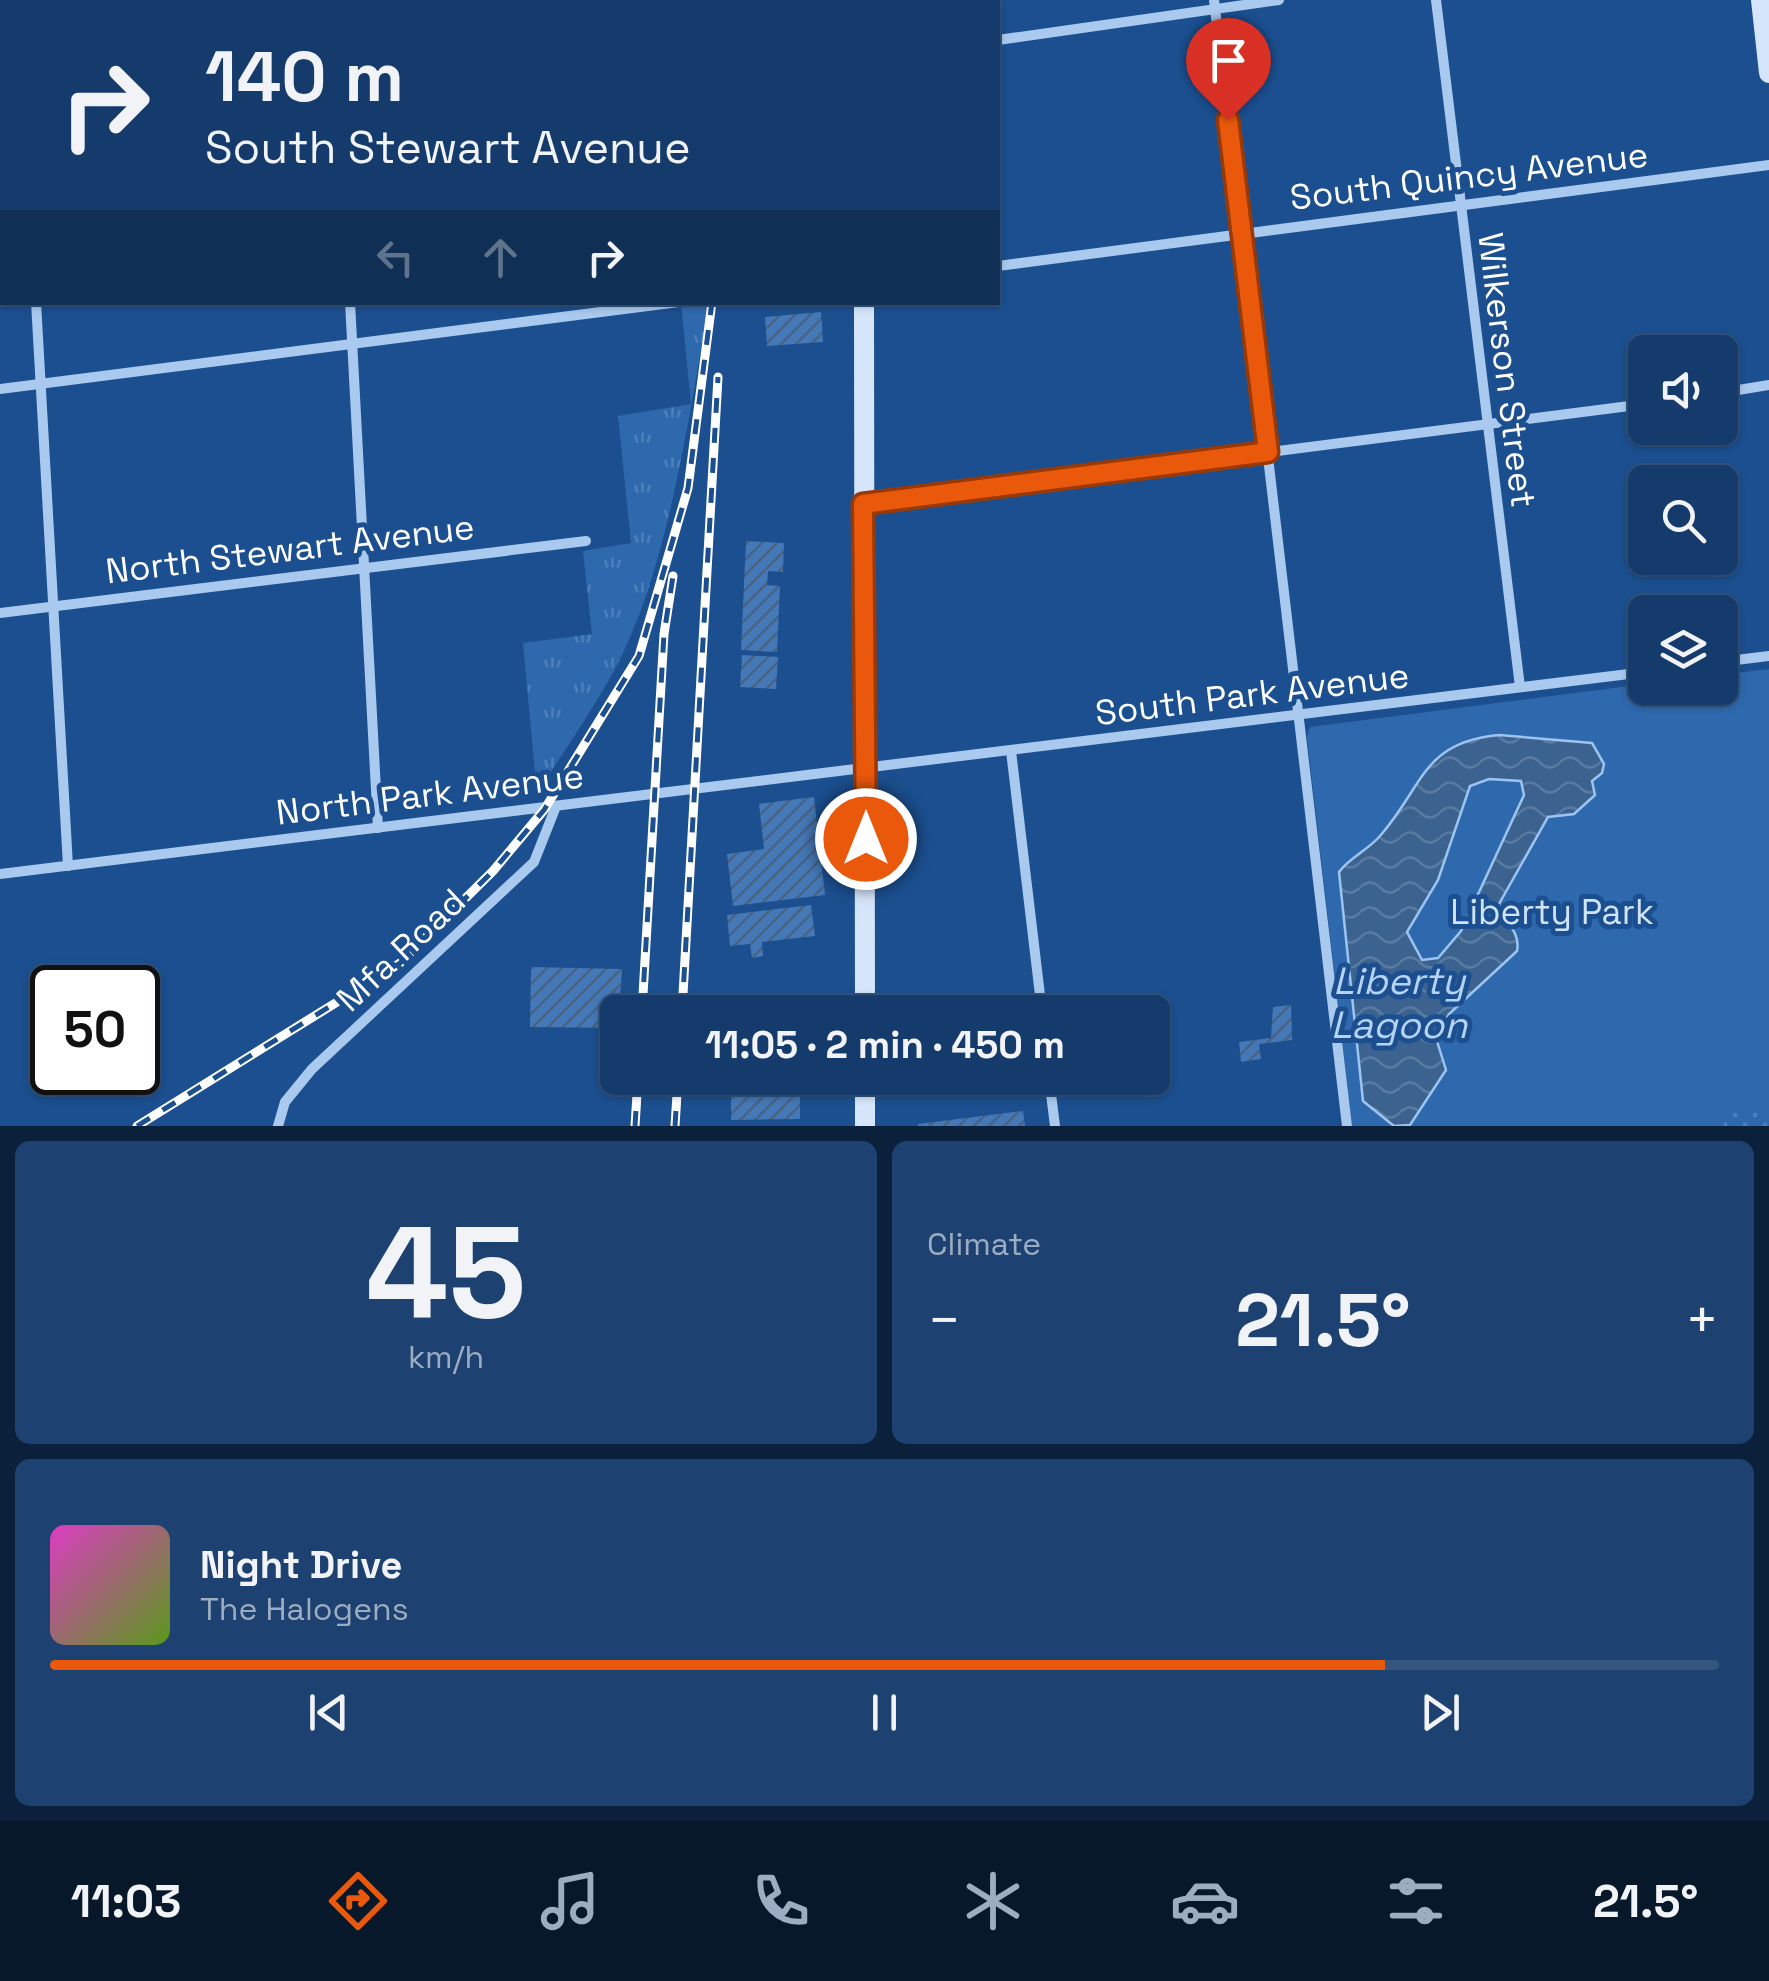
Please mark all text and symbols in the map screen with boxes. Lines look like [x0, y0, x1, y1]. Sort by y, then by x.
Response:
pin [1186, 18, 1271, 121]
text: 140 m [205, 32, 404, 121]
icon: arrive [1201, 33, 1256, 88]
icon: right [40, 40, 170, 170]
text: South Stewart Avenue [205, 119, 691, 176]
street label: South Quincy Avenue [1287, 132, 1651, 220]
icon: left [368, 230, 423, 285]
icon: ahead [473, 230, 528, 285]
icon: right [578, 230, 633, 285]
street label: Wilkerson Street [1468, 230, 1546, 510]
map controls [1628, 335, 1738, 705]
button: sound [1628, 335, 1738, 445]
button: search [1628, 465, 1738, 575]
street label: North Stewart Avenue [103, 505, 477, 593]
button: layers [1628, 595, 1738, 705]
street label: South Park Avenue [1093, 653, 1411, 735]
street label: North Park Avenue [274, 753, 586, 835]
position arrow [814, 787, 918, 891]
street label: Mfa Road [327, 879, 475, 1021]
park label: Liberty Park [1450, 890, 1654, 934]
water label: Liberty Lagoon [1331, 957, 1468, 1049]
speed limit sign: 50 [30, 965, 160, 1095]
text: 11:05 · 2 min · 450 m [705, 1021, 1065, 1069]
text: 45 [366, 1189, 526, 1355]
text: Climate [927, 1224, 1041, 1264]
text: 21.5° [1235, 1272, 1411, 1368]
text: − [927, 1285, 961, 1355]
text: + [1685, 1285, 1719, 1355]
text: km/h [408, 1337, 484, 1377]
text: Night Drive [200, 1541, 402, 1589]
text: The Halogens [200, 1589, 409, 1629]
icon: previous [301, 1685, 356, 1740]
icon: pause [857, 1685, 912, 1740]
icon: next [1413, 1685, 1468, 1740]
icon: directions [323, 1866, 393, 1936]
icon: music [535, 1866, 605, 1936]
icon: phone [746, 1866, 816, 1936]
icon: climate [958, 1866, 1028, 1936]
icon: car [1170, 1866, 1240, 1936]
icon: filters [1381, 1866, 1451, 1936]
text: 11:03 [71, 1873, 181, 1930]
text: 21.5° [1593, 1873, 1698, 1930]

